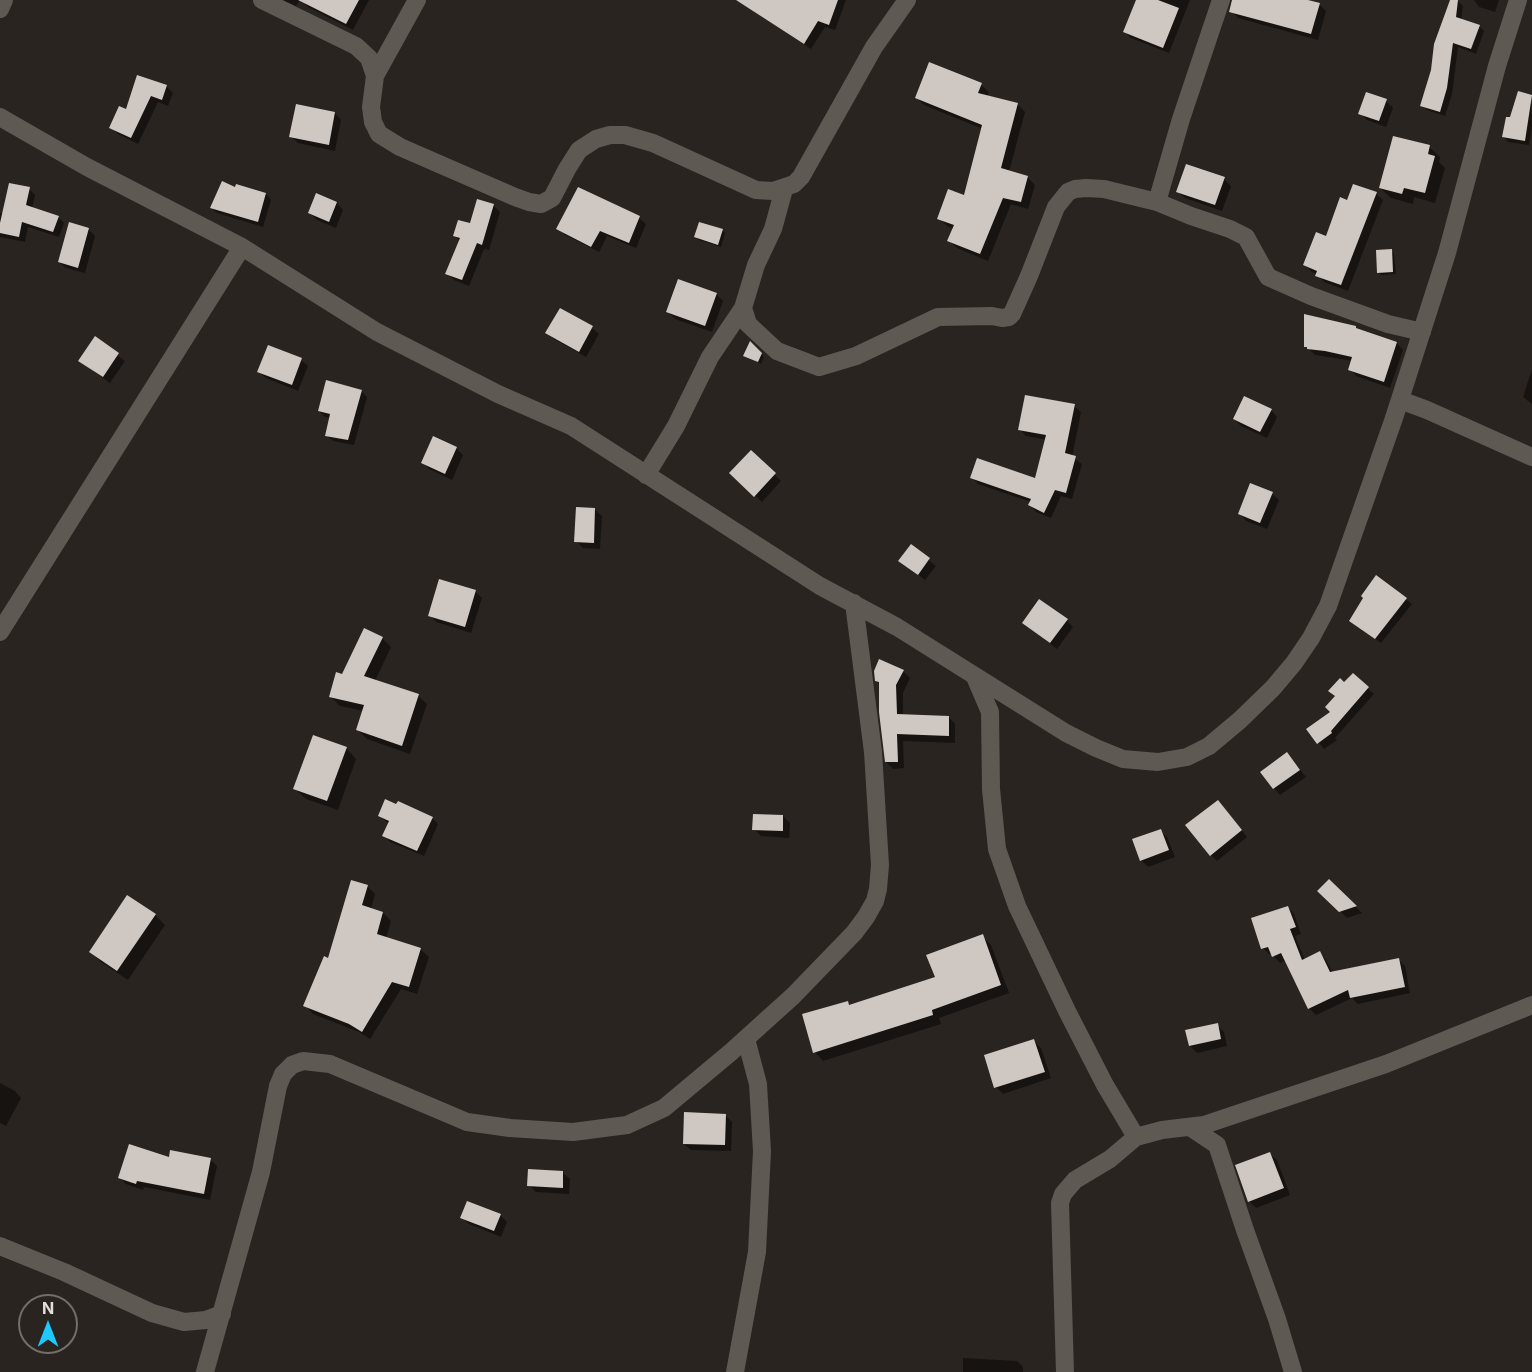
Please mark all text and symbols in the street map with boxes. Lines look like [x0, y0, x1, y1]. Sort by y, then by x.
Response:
north arrow [18, 1294, 78, 1354]
text: N [42, 1298, 54, 1318]

